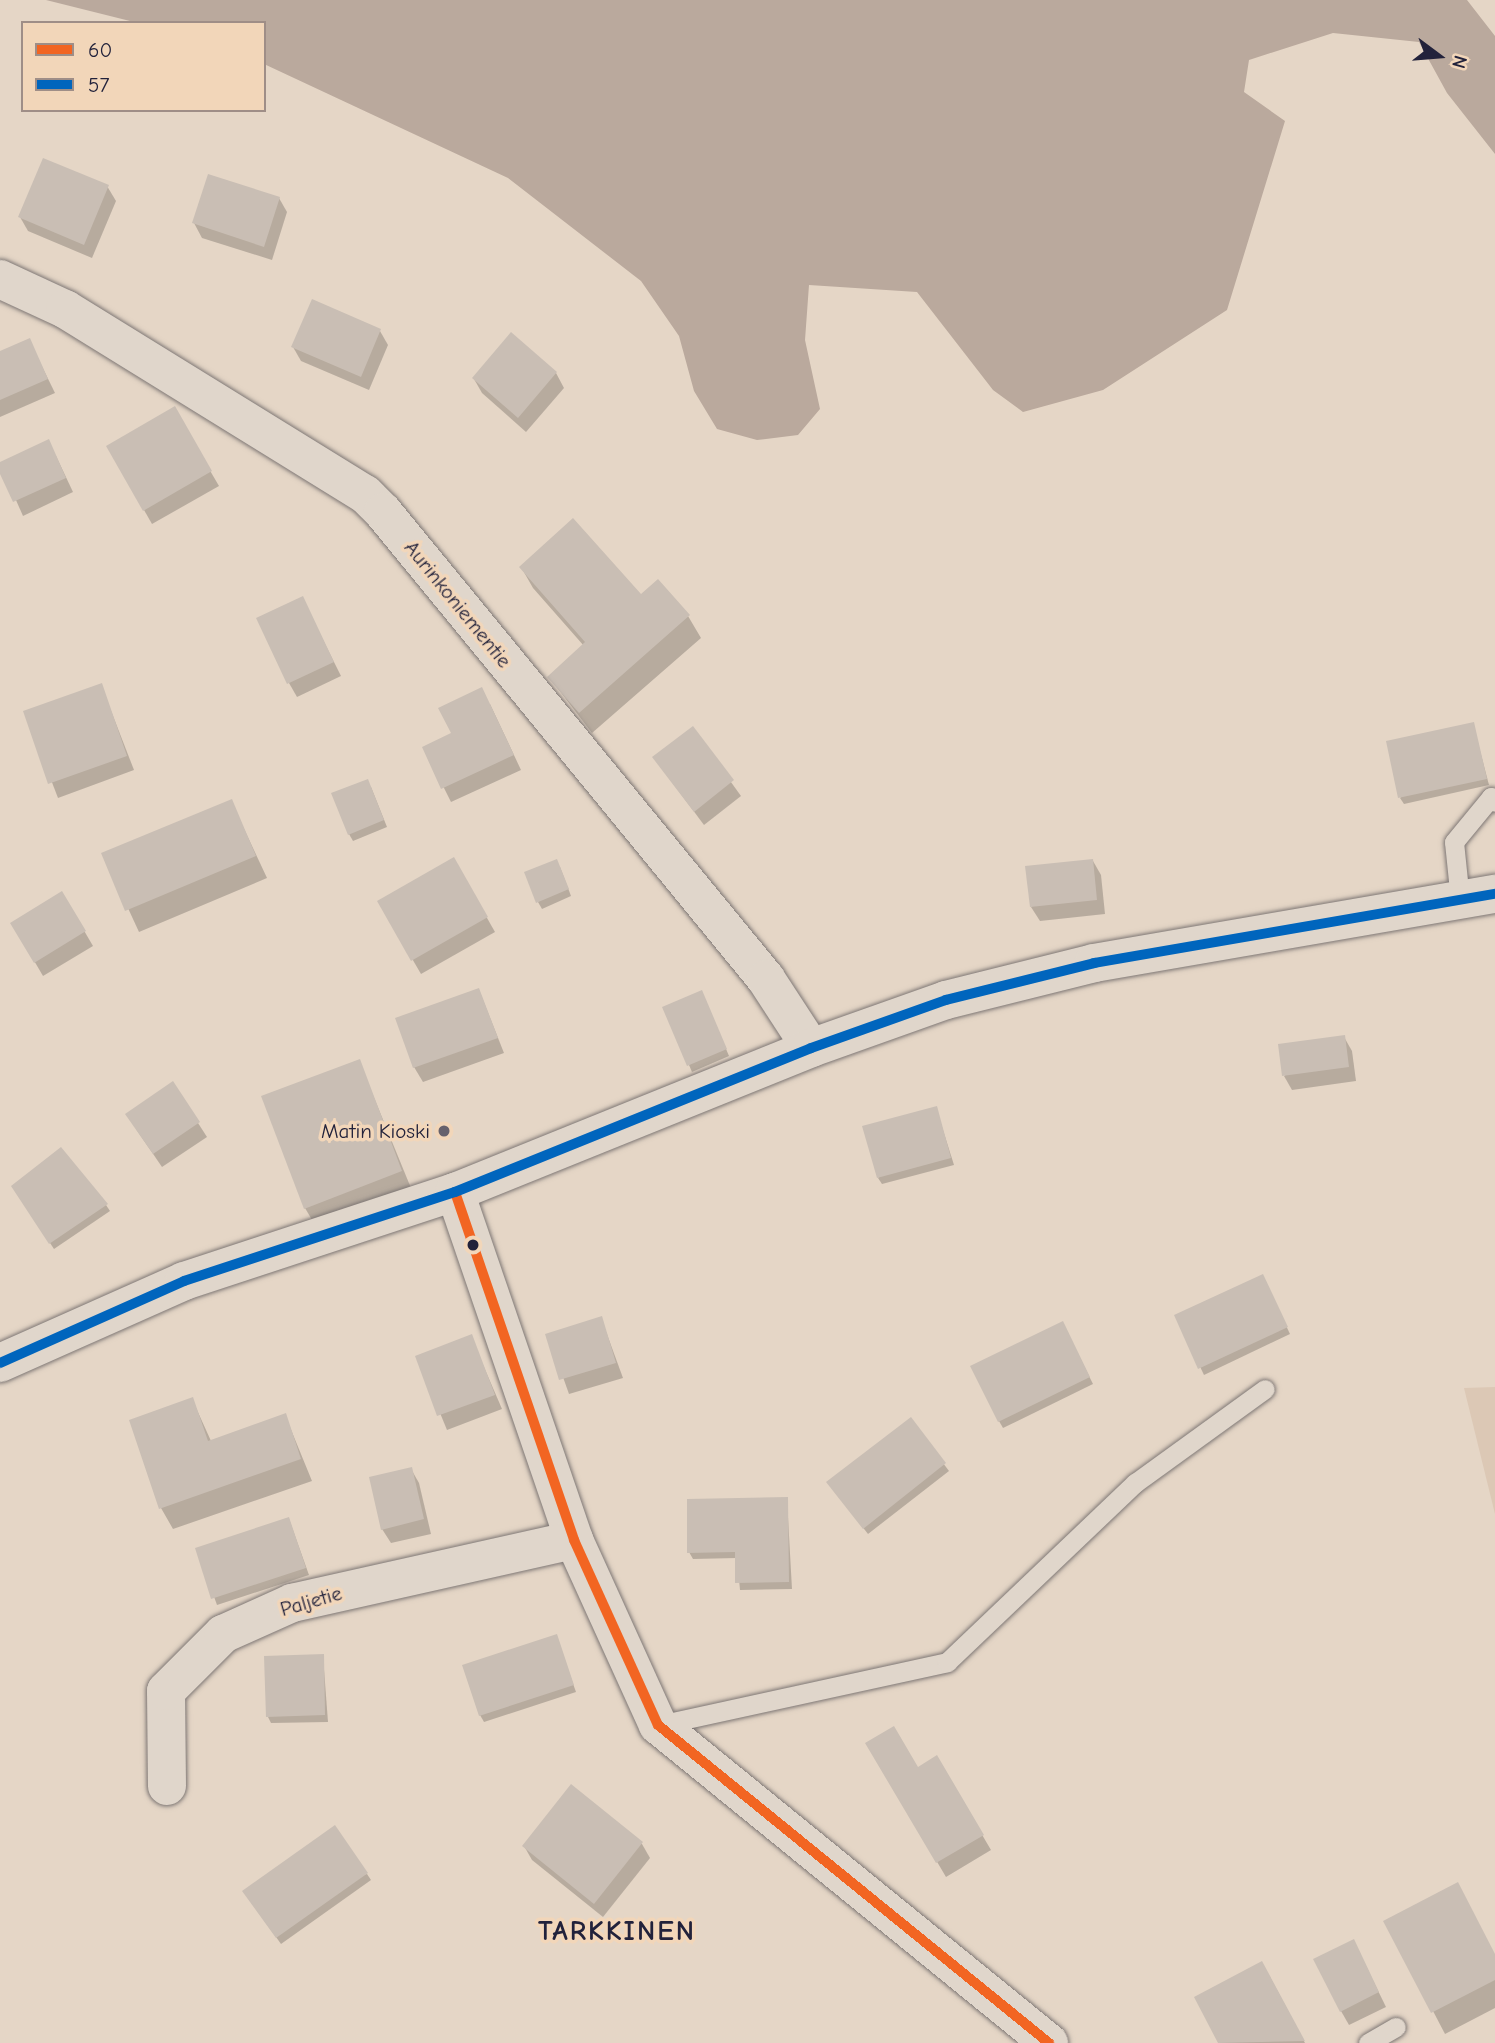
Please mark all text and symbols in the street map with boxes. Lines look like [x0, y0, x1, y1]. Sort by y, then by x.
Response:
legend [21, 21, 266, 112]
north arrow [1404, 21, 1474, 91]
text: 60 [88, 38, 112, 62]
text: N [1447, 53, 1471, 71]
text: 57 [88, 73, 109, 97]
street label: Aurinkoniementie [399, 535, 517, 673]
place label: Matin Kioski [321, 1118, 430, 1144]
marker: Matin Kioski [436, 1123, 452, 1139]
unlabelled marker [466, 1238, 480, 1252]
street label: Paljetie [277, 1580, 345, 1622]
district label: TARKKINEN [539, 1914, 695, 1948]

